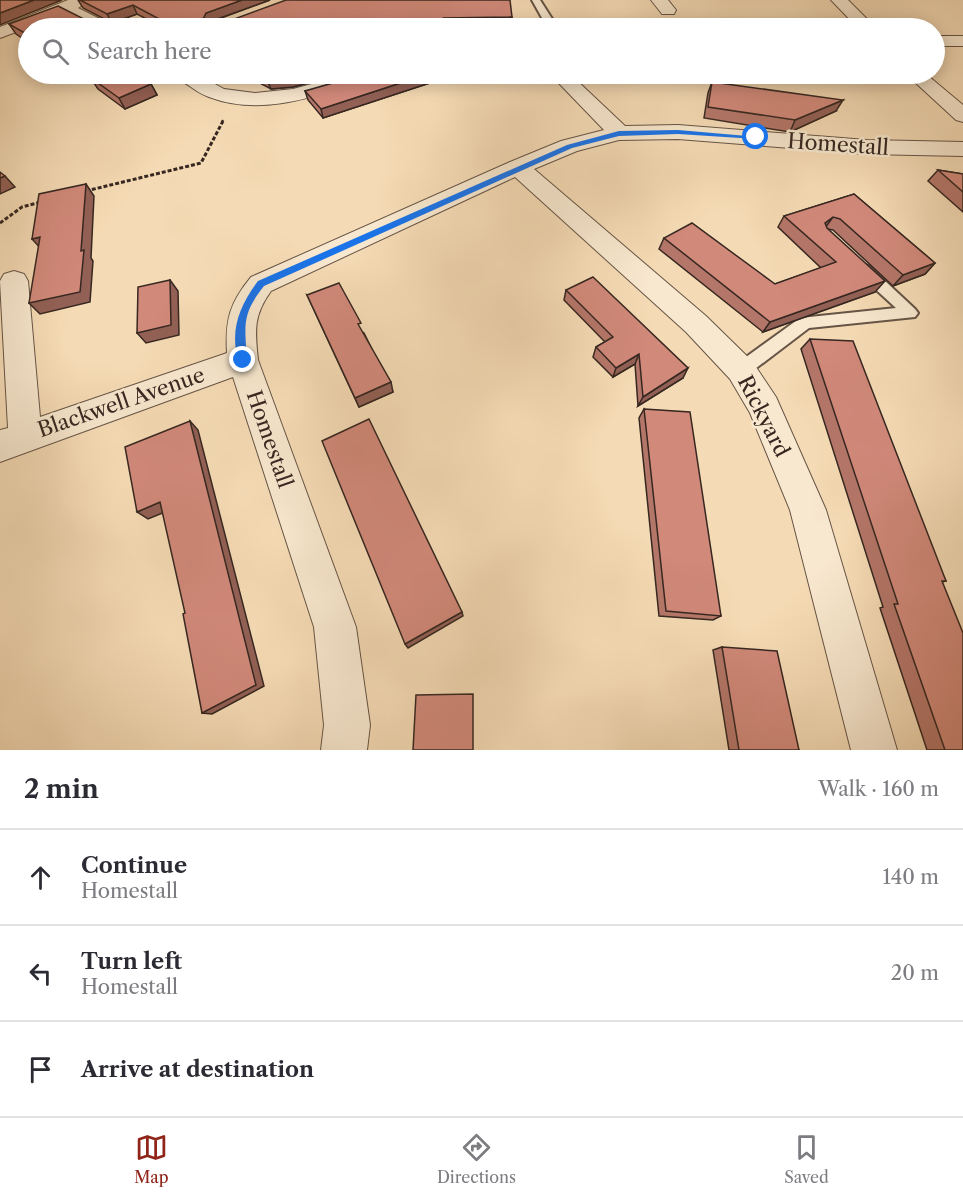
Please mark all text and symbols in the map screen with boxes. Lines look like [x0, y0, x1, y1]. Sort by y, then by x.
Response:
search box [18, 18, 945, 84]
icon: search [39, 35, 72, 68]
text: Search here [87, 38, 212, 65]
route start [742, 123, 768, 149]
street label: Homestall [786, 128, 890, 160]
route end [229, 346, 255, 372]
street label: Blackwell Avenue [34, 362, 208, 442]
street label: Rickyard [733, 371, 795, 461]
street label: Homestall [242, 387, 298, 491]
text: 2 min [24, 773, 99, 805]
text: Walk · 160 m [818, 777, 939, 801]
text: Continue [81, 852, 187, 879]
icon: ahead [24, 861, 57, 894]
text: 140 m [882, 865, 939, 889]
text: Homestall [81, 879, 178, 903]
text: Turn left [81, 948, 182, 975]
icon: left [24, 957, 57, 990]
text: 20 m [891, 961, 939, 985]
text: Homestall [81, 975, 178, 999]
icon: arrive [24, 1053, 57, 1086]
text: Arrive at destination [81, 1056, 314, 1083]
tab: Map [134, 1131, 169, 1187]
tab: Directions [437, 1131, 516, 1187]
tab: Saved [784, 1131, 829, 1187]

